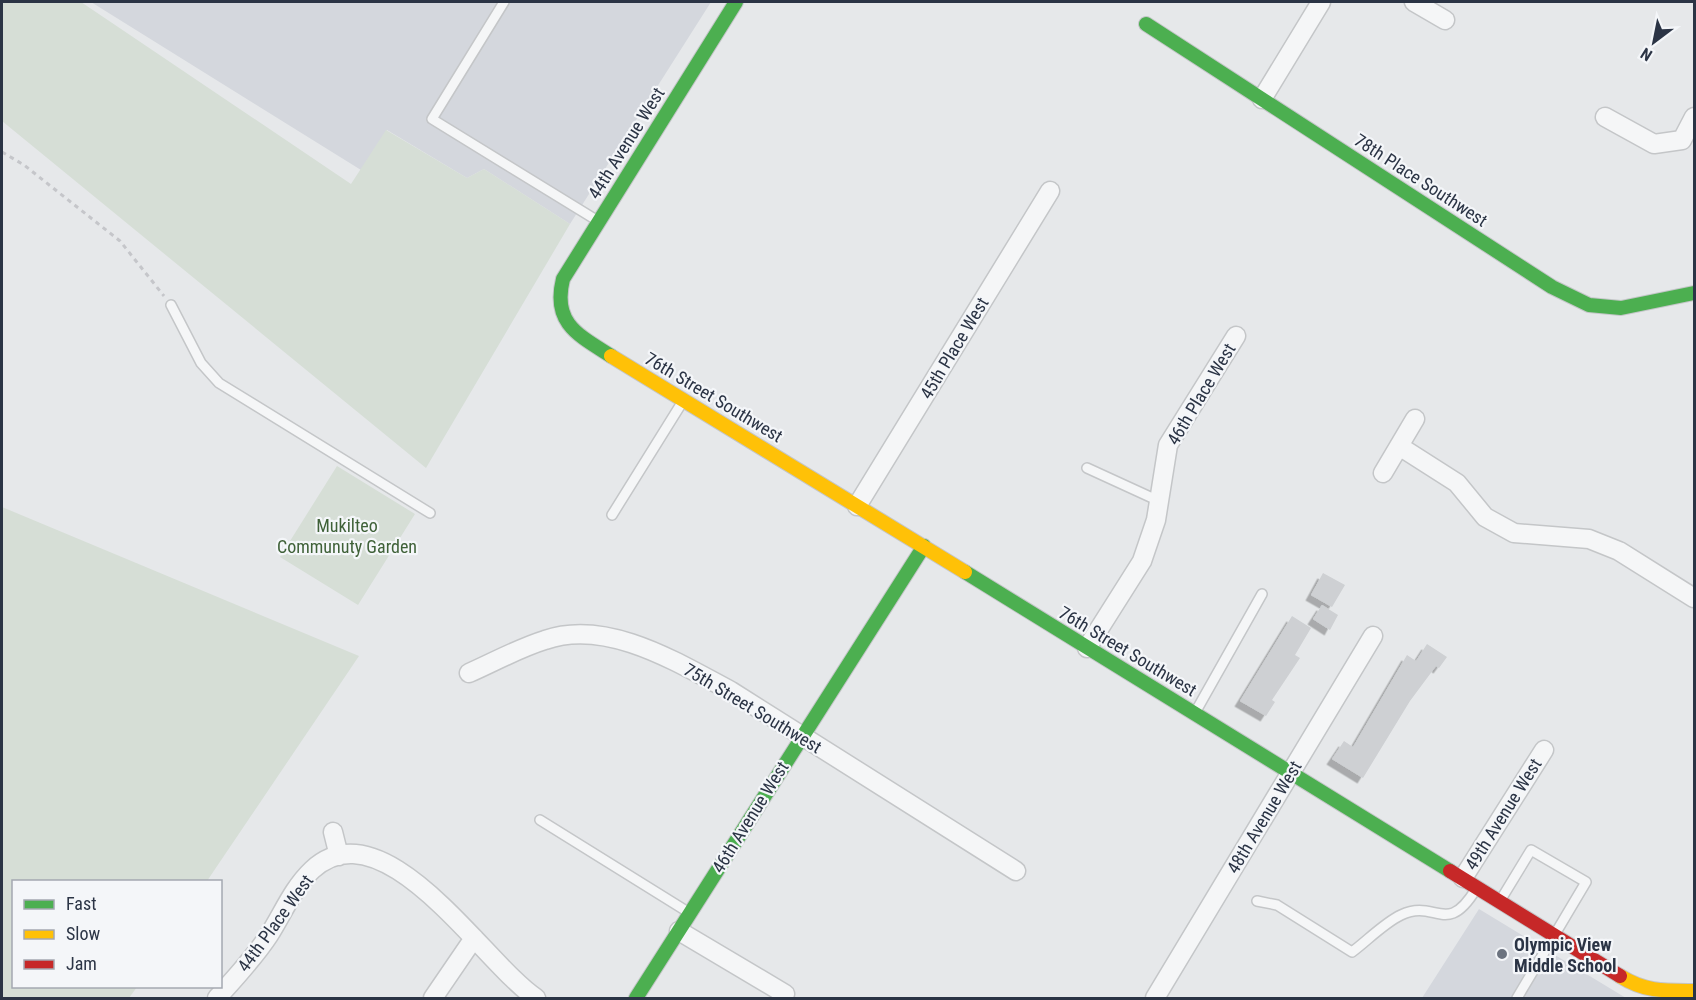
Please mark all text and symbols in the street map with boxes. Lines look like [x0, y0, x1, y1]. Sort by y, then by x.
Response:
north arrow [1624, 12, 1684, 72]
text: N [1637, 44, 1656, 65]
street label: 44th Avenue West [583, 83, 669, 203]
street label: 78th Place Southwest [1351, 129, 1491, 231]
street label: 45th Place West [915, 293, 993, 403]
street label: 46th Place West [1162, 339, 1240, 449]
street label: 76th Street Southwest [641, 348, 787, 446]
park label: Mukilteo Communuty Garden [277, 515, 417, 557]
street label: 76th Street Southwest [1055, 602, 1201, 700]
street label: 75th Street Southwest [680, 659, 826, 757]
street label: 49th Avenue West [1460, 754, 1546, 874]
street label: 46th Avenue West [707, 757, 793, 877]
street label: 48th Avenue West [1222, 757, 1306, 877]
street label: 44th Place West [233, 870, 317, 976]
legend [12, 880, 222, 988]
text: Fast [66, 893, 97, 914]
text: Slow [66, 923, 101, 944]
place label: Olympic View Middle School [1514, 934, 1617, 976]
marker: Olympic View Middle School [1495, 947, 1509, 961]
text: Jam [66, 953, 97, 974]

